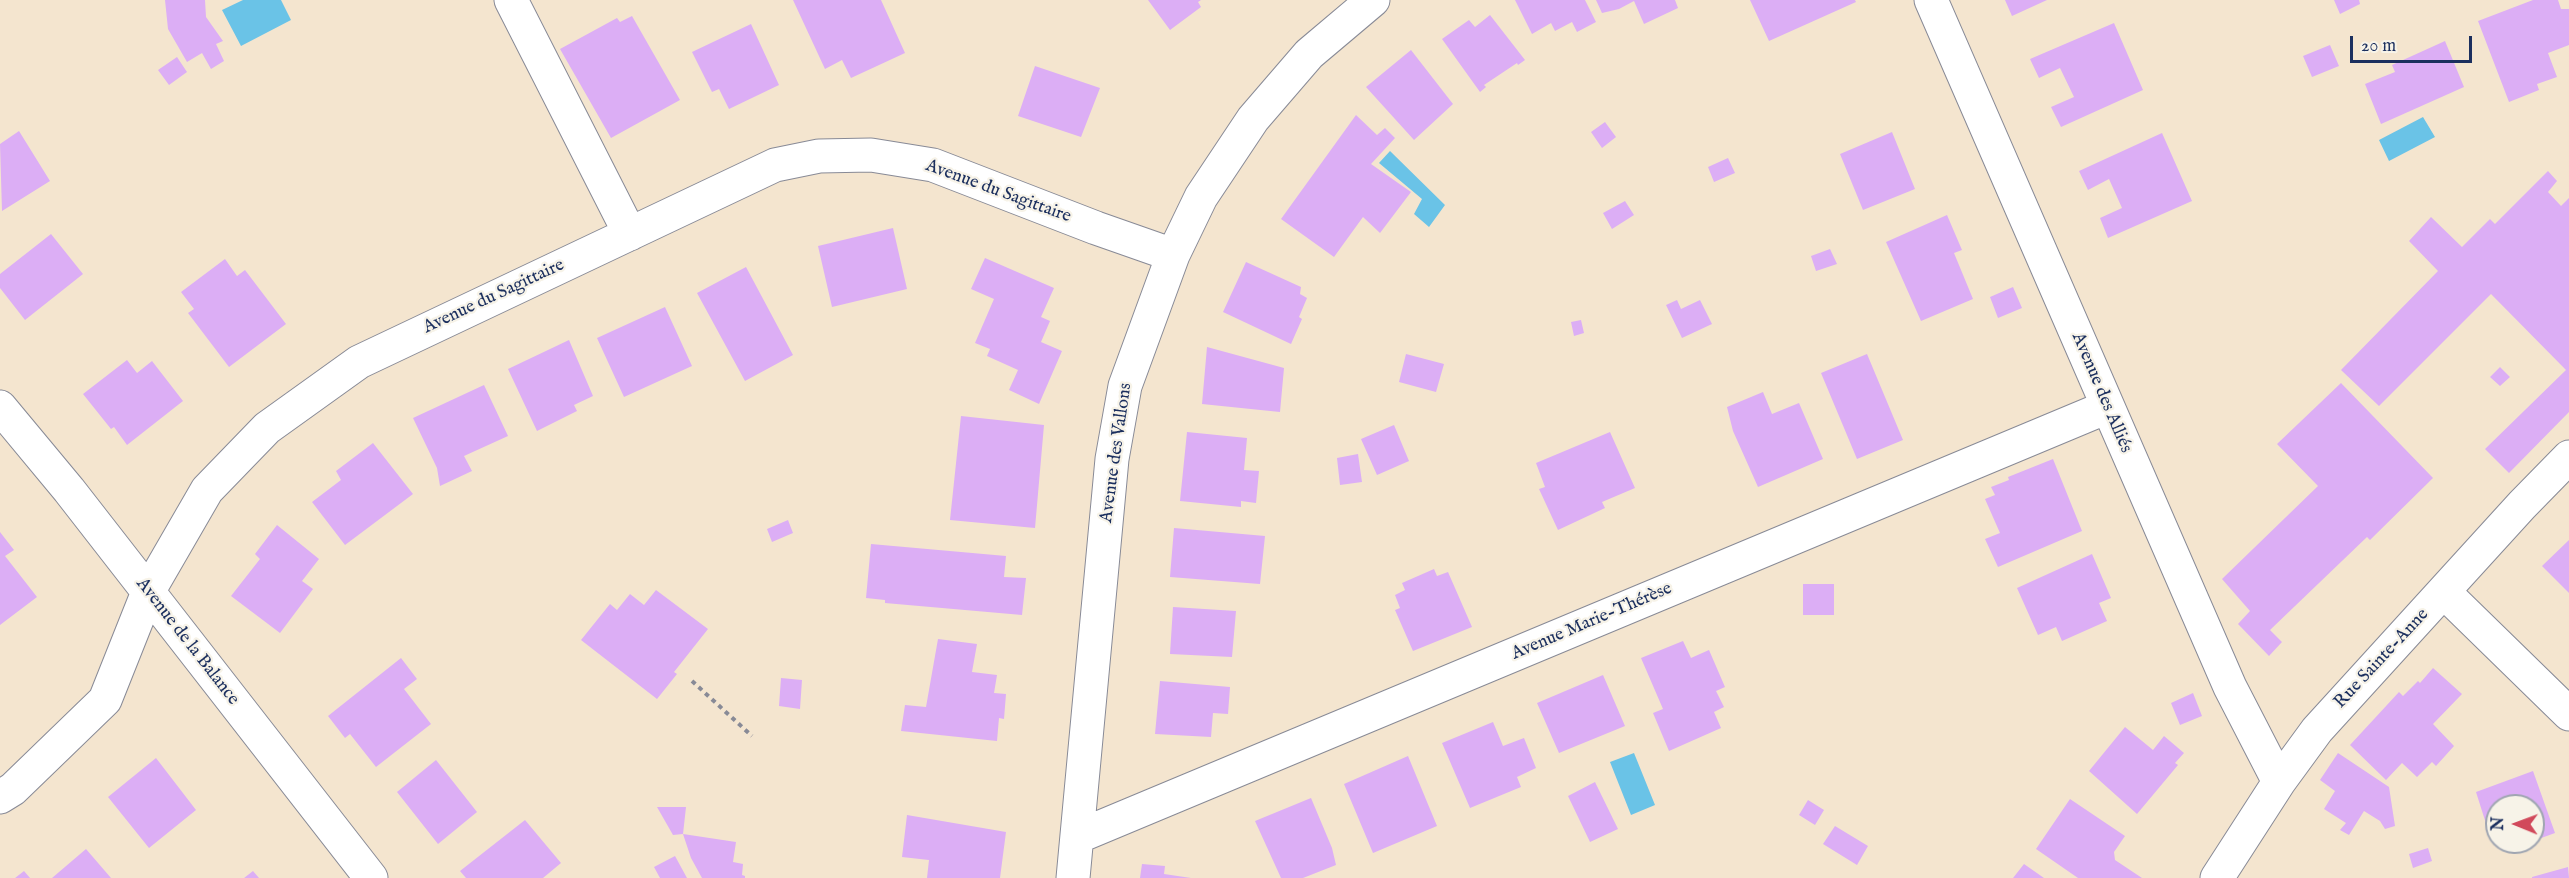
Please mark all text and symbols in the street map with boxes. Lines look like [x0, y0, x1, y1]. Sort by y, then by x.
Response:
scale bar [2353, 24, 2474, 62]
text: 20 m [2361, 35, 2396, 58]
street label: Avenue du Sagittaire [922, 156, 1074, 228]
street label: Avenue du Sagittaire [420, 255, 568, 339]
street label: Avenue des Alliés [2066, 330, 2136, 456]
street label: Avenue des Vallons [1097, 382, 1137, 524]
street label: Avenue de la Balance [131, 574, 243, 710]
street label: Avenue Marie-Thérèse [1509, 578, 1675, 666]
street label: Rue Sainte-Anne [2330, 605, 2434, 713]
north arrow [2485, 794, 2545, 854]
text: N [2489, 817, 2509, 831]

